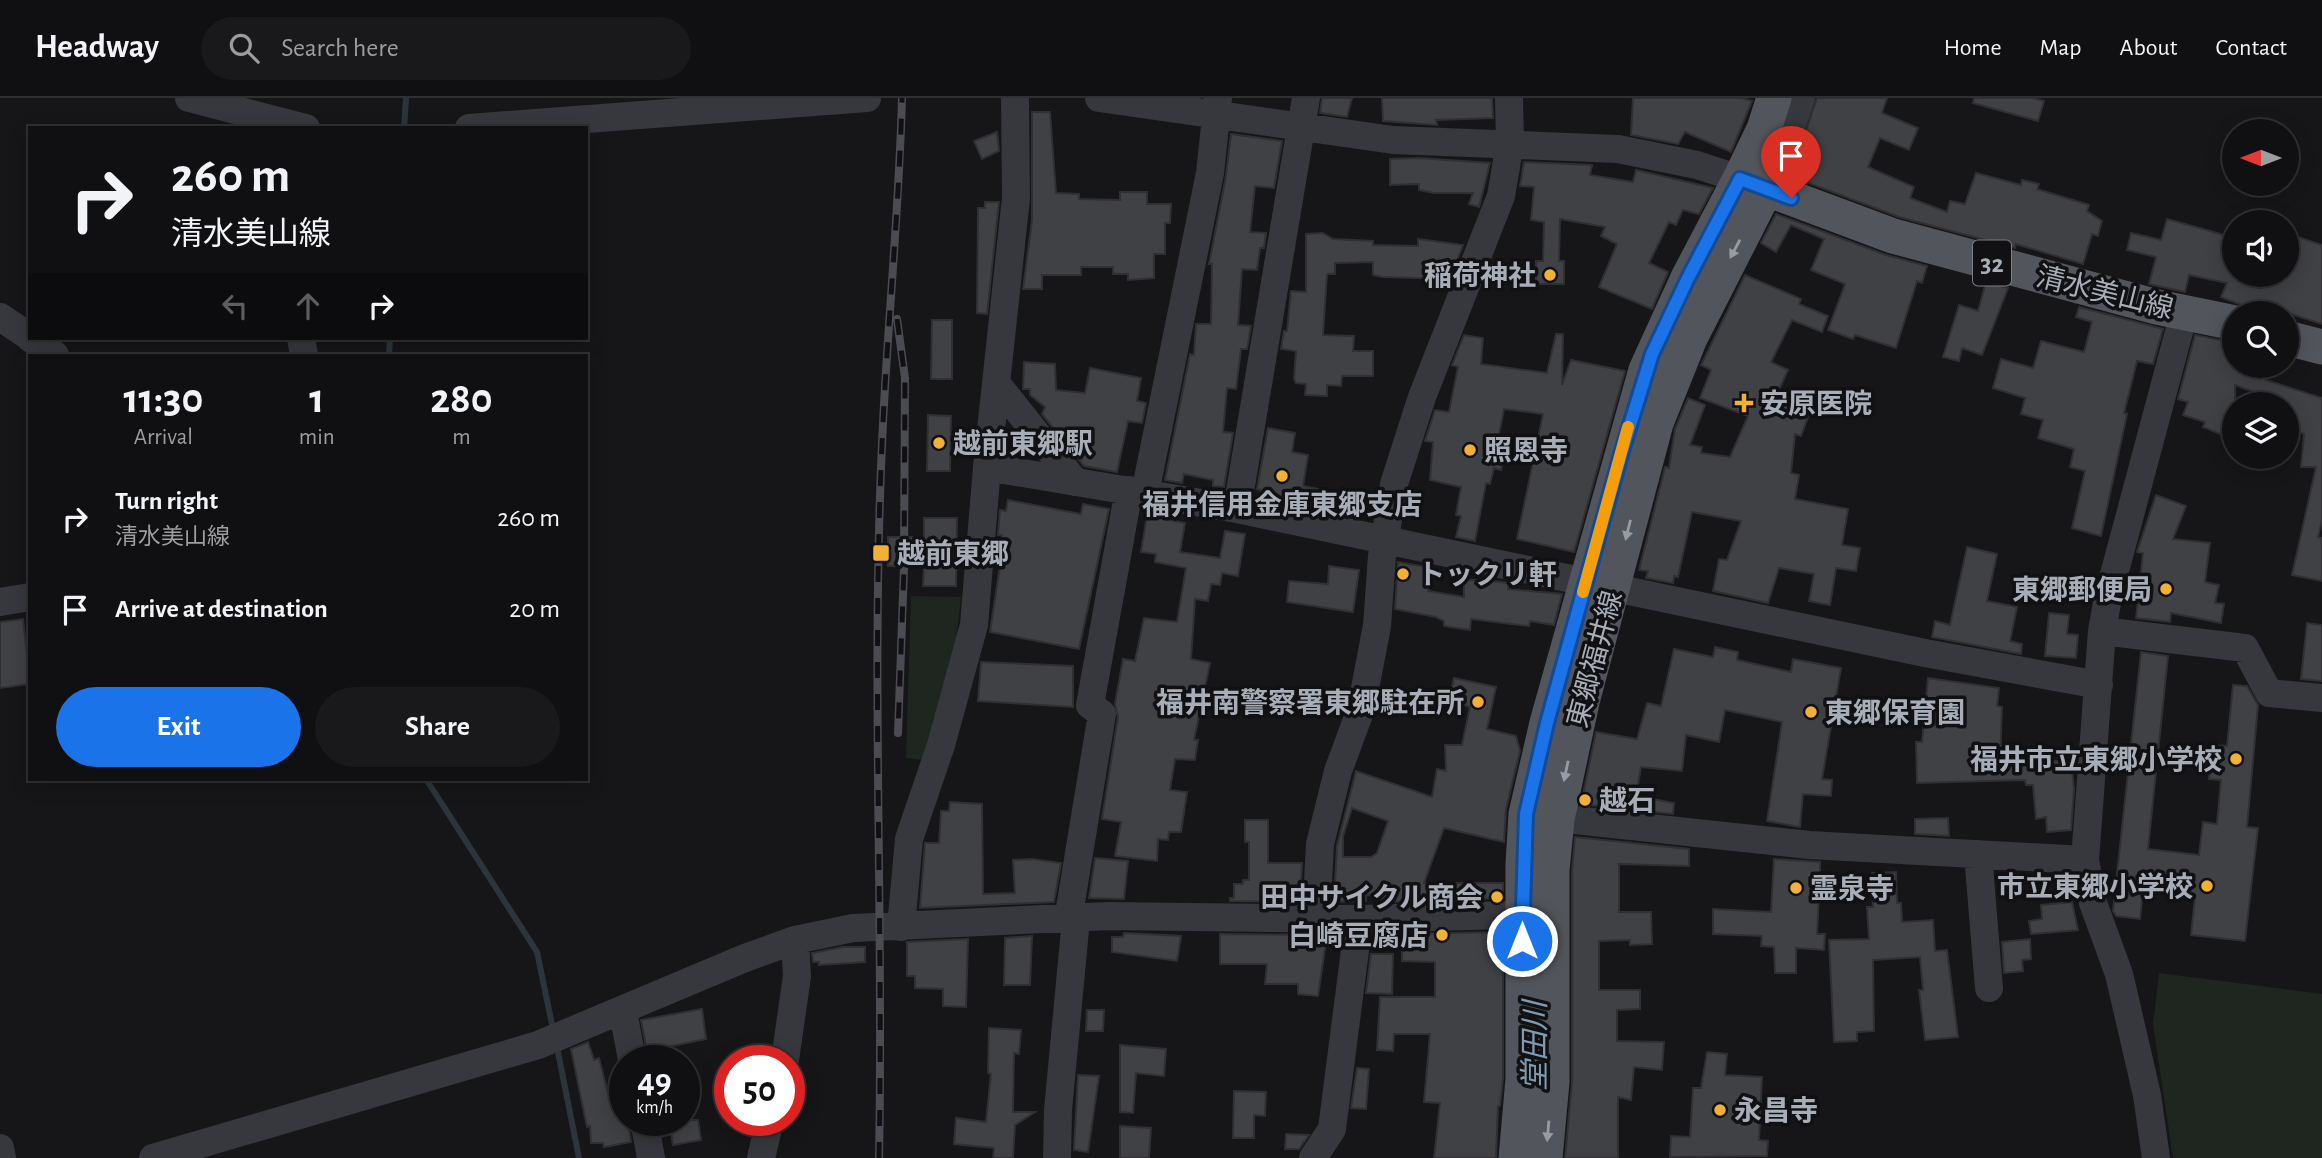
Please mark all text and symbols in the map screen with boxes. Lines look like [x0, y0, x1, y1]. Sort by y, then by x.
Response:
search box [201, 17, 691, 80]
icon: search [225, 29, 263, 67]
text: Headway [35, 31, 159, 64]
text: Search here [281, 35, 399, 61]
text: Home [1944, 36, 2002, 60]
text: Map [2040, 36, 2082, 60]
text: About [2120, 36, 2177, 60]
text: Contact [2215, 36, 2287, 60]
north arrow [2222, 119, 2300, 196]
map controls [2222, 119, 2299, 469]
pin [1761, 126, 1821, 198]
icon: arrive [1772, 137, 1810, 175]
text: 260 m [171, 152, 290, 201]
icon: right [56, 154, 147, 245]
button: sound [2222, 210, 2299, 287]
text: 清水美山線 [171, 218, 331, 250]
one-way arrow [1729, 239, 1740, 259]
road number: 32 [1973, 240, 2011, 286]
place label: 稲荷神社 [1424, 261, 1536, 291]
street label: 清水美山線 [2033, 261, 2176, 324]
marker: 稲荷神社 [1542, 267, 1558, 283]
icon: left [216, 287, 254, 325]
icon: ahead [289, 287, 327, 325]
icon: right [362, 287, 400, 325]
button: search [2222, 301, 2299, 378]
text: 11:30 [123, 378, 203, 420]
text: 1 [309, 378, 324, 420]
text: 280 [430, 378, 493, 420]
place label: 安原医院 [1760, 389, 1872, 419]
button: layers [2222, 392, 2299, 469]
marker: 安原医院 [1734, 393, 1754, 413]
text: Arrival [134, 426, 193, 449]
text: min [299, 426, 335, 449]
text: m [452, 426, 471, 449]
place label: 越前東郷駅 [953, 428, 1093, 459]
marker: 越前東郷駅 [931, 435, 947, 451]
place label: 照恩寺 [1484, 435, 1568, 466]
marker: 照恩寺 [1462, 442, 1478, 458]
marker: 福井信用金庫東郷支店 [1274, 468, 1290, 484]
text: Turn right [115, 488, 218, 514]
place label: 福井信用金庫東郷支店 [1142, 489, 1422, 520]
icon: right [56, 500, 94, 538]
text: 260 m [497, 505, 560, 531]
one-way arrow [1622, 519, 1633, 541]
text: 清水美山線 [115, 526, 230, 549]
place label: 越前東郷 [897, 538, 1009, 569]
marker: 越前東郷 [871, 543, 891, 563]
place label: トックリ軒 [1417, 560, 1557, 590]
marker: トックリ軒 [1395, 566, 1411, 582]
place label: 東郷郵便局 [2012, 575, 2152, 605]
marker: 東郷郵便局 [2158, 581, 2174, 597]
street label: 東郷福井線 [1562, 588, 1628, 731]
icon: arrive [56, 591, 94, 629]
text: Arrive at destination [115, 596, 328, 622]
text: 20 m [509, 596, 560, 622]
button: Exit [56, 687, 301, 767]
button: Share [315, 687, 560, 767]
place label: 福井南警察署東郷駐在所 [1156, 688, 1464, 718]
marker: 福井南警察署東郷駐在所 [1470, 694, 1486, 710]
place label: 東郷保育園 [1825, 698, 1965, 728]
marker: 東郷保育園 [1803, 704, 1819, 720]
place label: 福井市立東郷小学校 [1970, 745, 2222, 775]
marker: 福井市立東郷小学校 [2228, 751, 2244, 767]
one-way arrow [1561, 760, 1572, 782]
place label: 越石 [1599, 786, 1655, 816]
marker: 越石 [1577, 792, 1593, 808]
place label: 市立東郷小学校 [1997, 872, 2193, 902]
place label: 霊泉寺 [1810, 873, 1894, 904]
marker: 市立東郷小学校 [2199, 878, 2215, 894]
marker: 霊泉寺 [1788, 880, 1804, 896]
place label: 田中サイクル商会 [1260, 883, 1483, 913]
marker: 田中サイクル商会 [1489, 889, 1505, 905]
position arrow [1485, 904, 1559, 978]
place label: 白崎豆腐店 [1288, 920, 1428, 951]
marker: 白崎豆腐店 [1434, 927, 1450, 943]
water label: 堂田川 [1519, 998, 1551, 1091]
speed limit sign: 50 [714, 1045, 805, 1136]
text: 49 [637, 1064, 672, 1099]
place label: 永昌寺 [1734, 1095, 1818, 1126]
text: km/h [636, 1099, 673, 1117]
marker: 永昌寺 [1712, 1102, 1728, 1118]
one-way arrow [1542, 1121, 1553, 1143]

